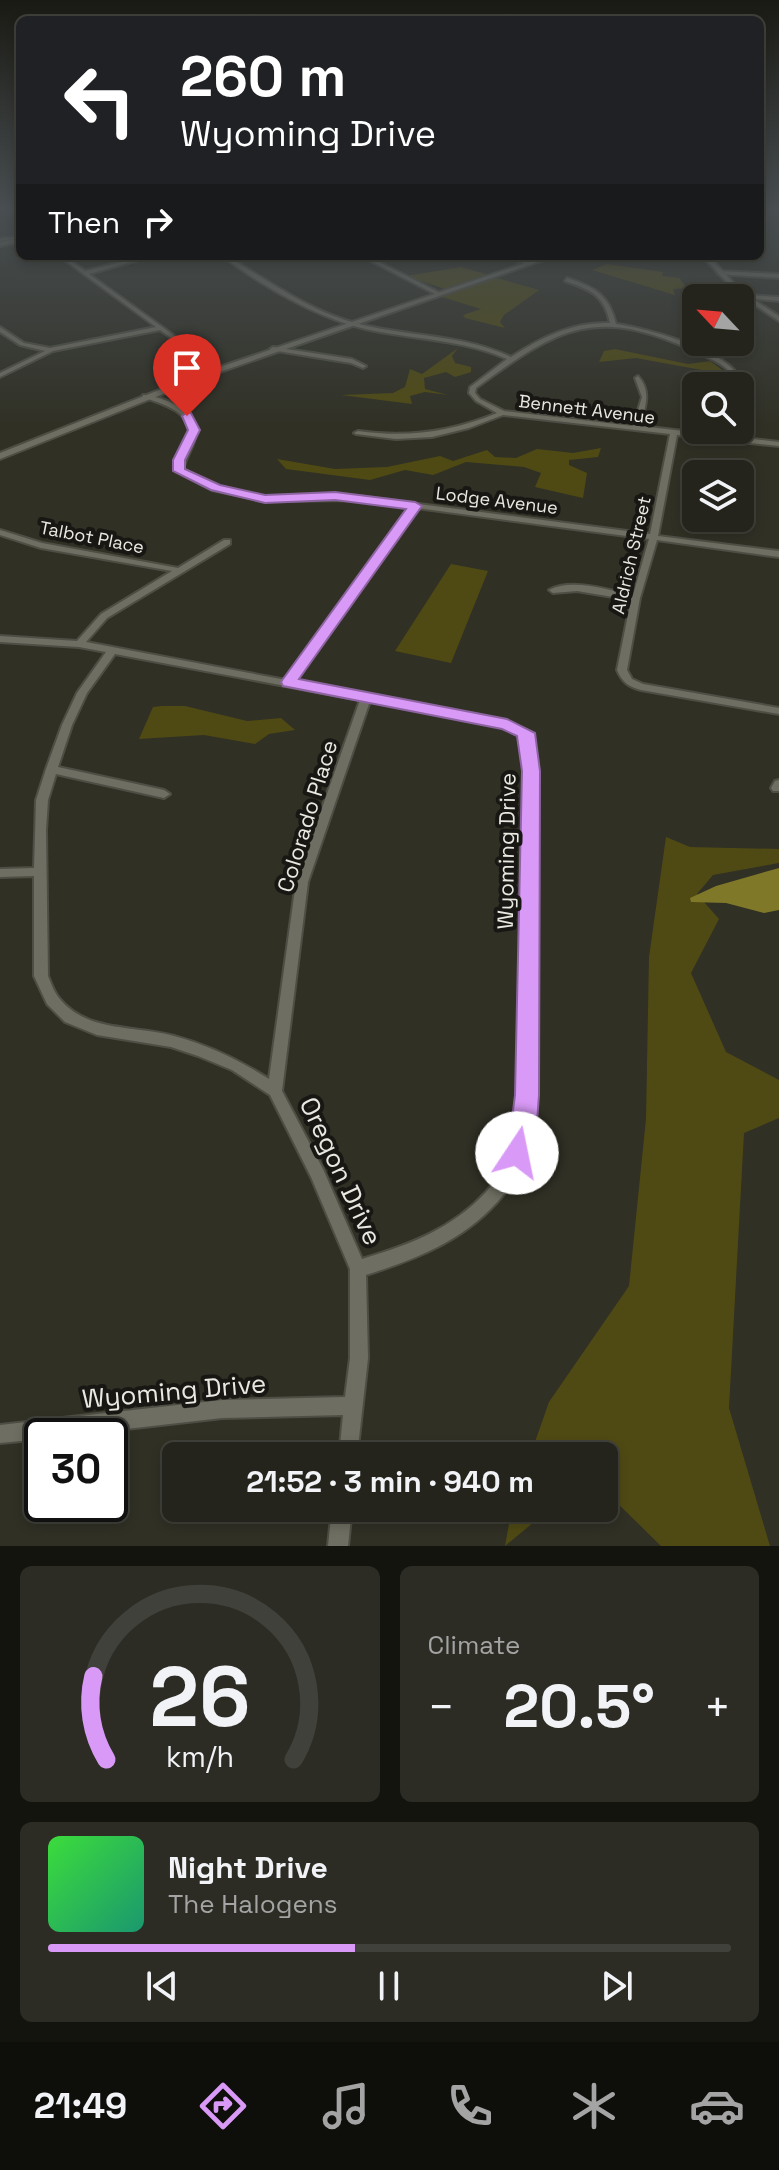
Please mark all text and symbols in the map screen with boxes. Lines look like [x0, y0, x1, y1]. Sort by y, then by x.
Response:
text: 260 m [180, 41, 346, 112]
icon: left [48, 48, 152, 152]
text: Wyoming Drive [180, 111, 436, 157]
icon: right [136, 200, 180, 244]
text: Then [48, 203, 120, 242]
north arrow [682, 284, 754, 356]
map controls [682, 284, 754, 532]
pin [153, 334, 221, 416]
icon: arrive [165, 346, 209, 390]
button: search [682, 372, 754, 444]
street label: Bennett Avenue [517, 389, 657, 429]
button: layers [682, 460, 754, 532]
street label: Lodge Avenue [435, 481, 559, 519]
street label: Aldrich Street [606, 494, 656, 616]
street label: Talbot Place [38, 516, 146, 558]
street label: Colorado Place [271, 737, 343, 895]
street label: Wyoming Drive [491, 773, 521, 929]
street label: Oregon Drive [292, 1091, 390, 1251]
position arrow [475, 1111, 559, 1195]
street label: Wyoming Drive [80, 1366, 268, 1416]
speed limit sign: 30 [24, 1418, 128, 1522]
text: 21:52 · 3 min · 940 m [246, 1462, 534, 1501]
text: Climate [428, 1628, 520, 1662]
text: 26 [149, 1644, 250, 1750]
text: 20.5° [504, 1668, 655, 1745]
text: − [428, 1679, 455, 1735]
text: + [704, 1679, 731, 1735]
text: km/h [166, 1739, 234, 1775]
text: Night Drive [168, 1848, 328, 1887]
text: The Halogens [168, 1887, 337, 1921]
icon: previous [140, 1964, 184, 2008]
icon: pause [367, 1964, 411, 2008]
icon: next [595, 1964, 639, 2008]
icon: directions [195, 2078, 251, 2134]
icon: music [318, 2078, 374, 2134]
icon: phone [442, 2078, 498, 2134]
icon: climate [566, 2078, 622, 2134]
icon: car [689, 2078, 745, 2134]
text: 21:49 [34, 2083, 127, 2129]

